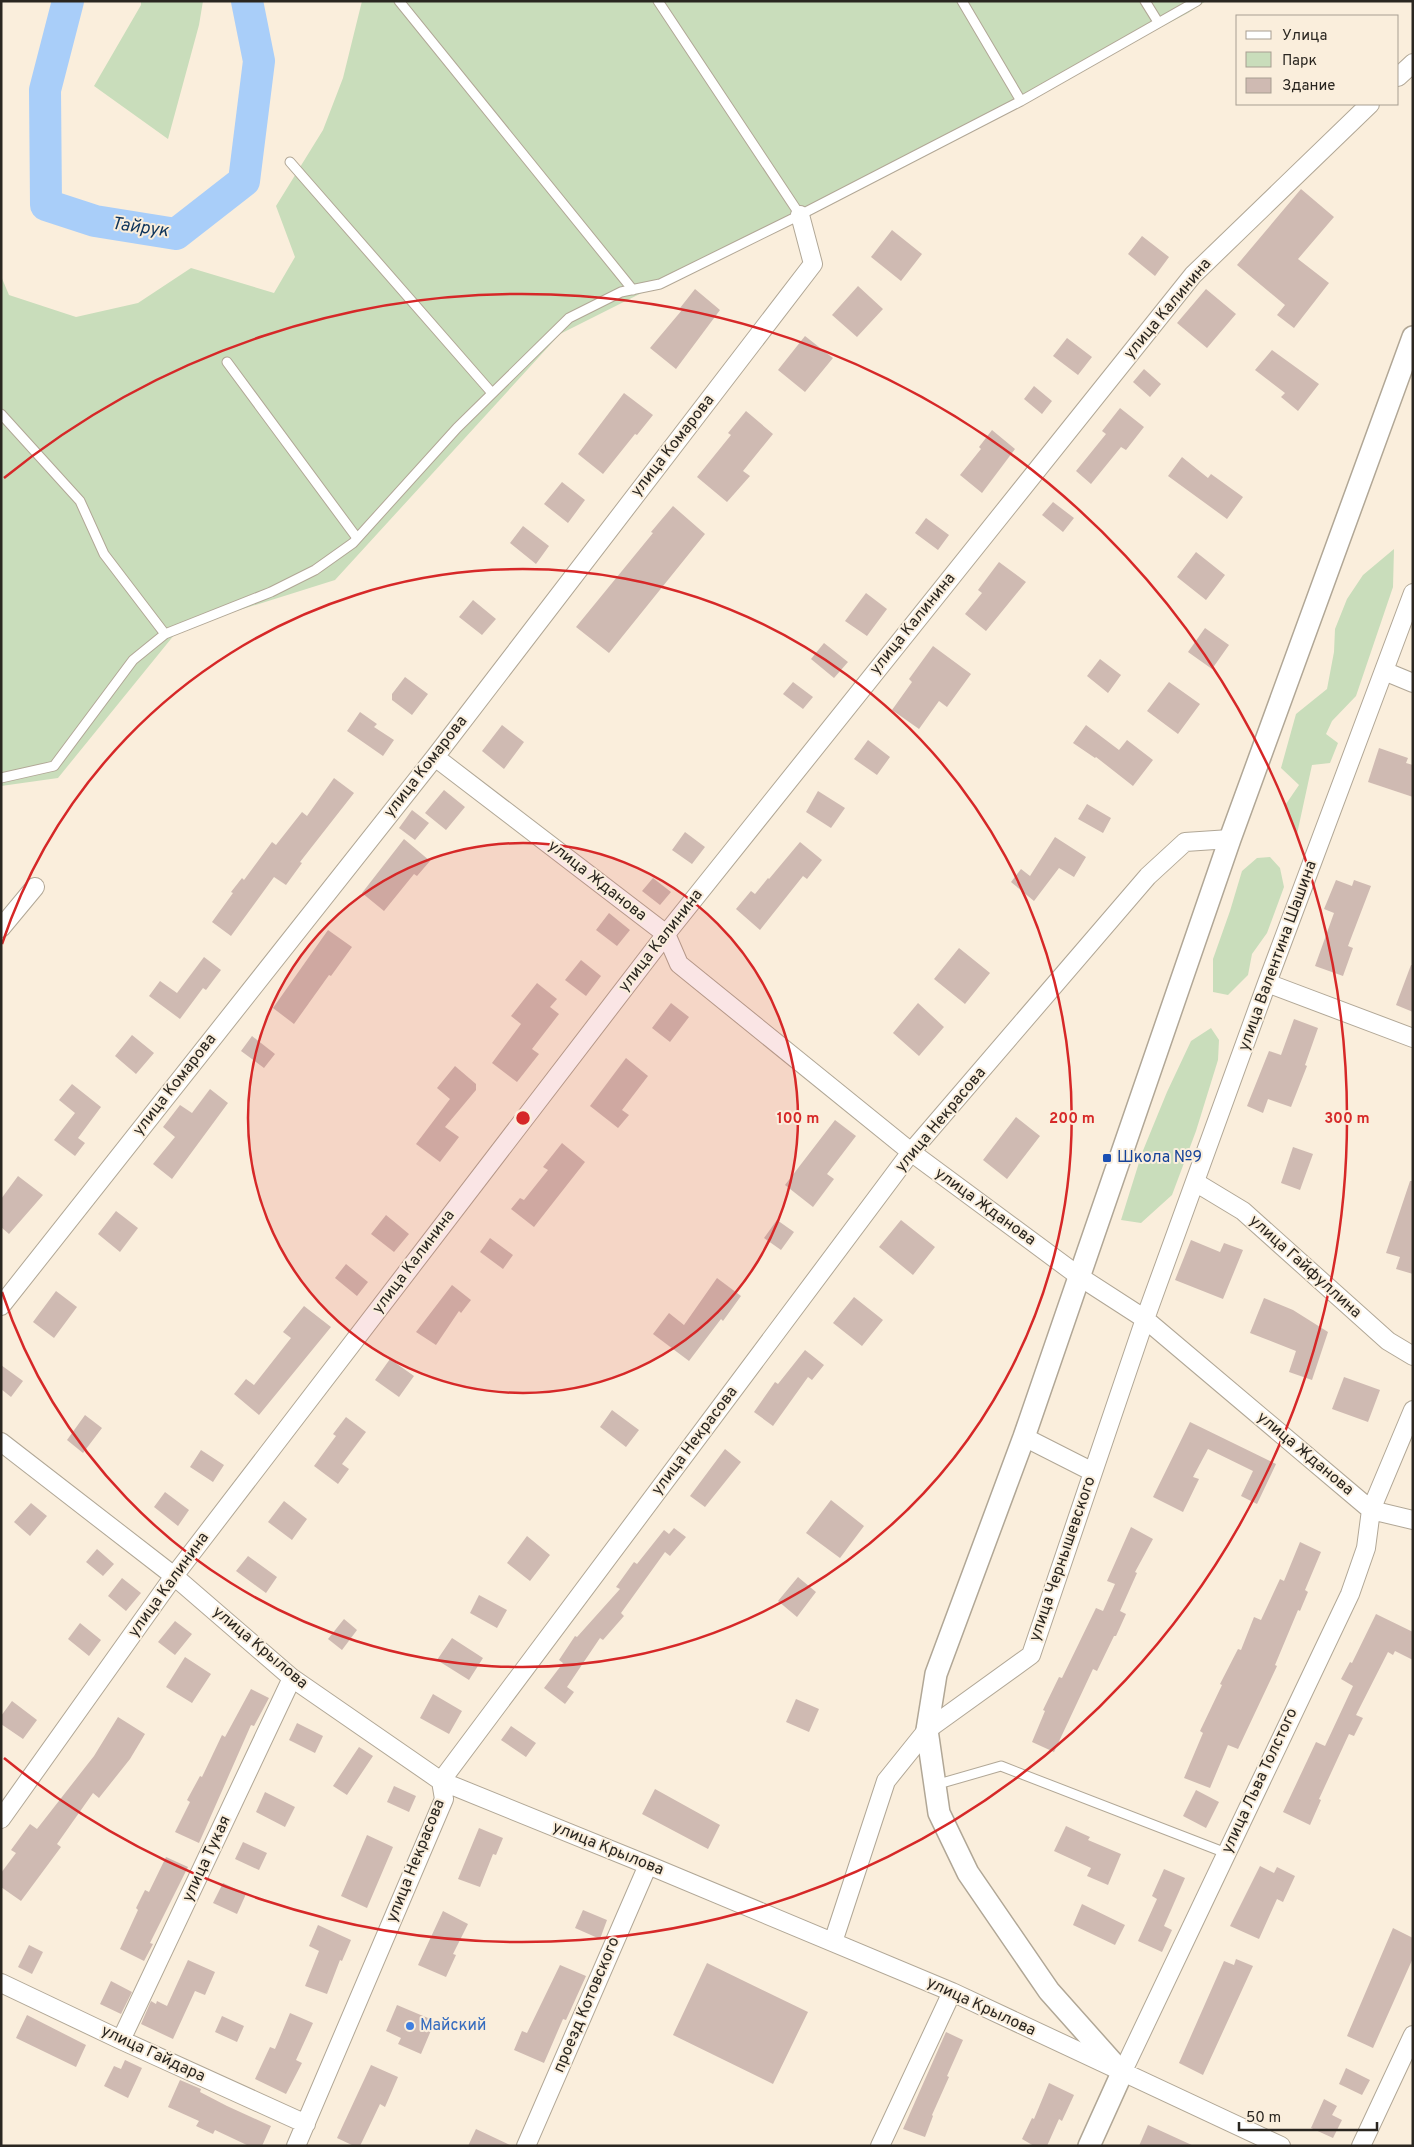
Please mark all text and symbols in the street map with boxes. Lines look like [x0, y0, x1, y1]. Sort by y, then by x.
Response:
legend [1236, 15, 1399, 105]
text: Улица [1282, 27, 1327, 46]
text: Парк [1282, 52, 1317, 71]
text: Здание [1282, 77, 1335, 96]
water label: Тайрук [110, 213, 171, 244]
street label: улица Калинина [1120, 255, 1216, 363]
street label: улица Комарова [627, 391, 719, 501]
street label: улица Калинина [866, 569, 960, 679]
street label: улица Комарова [380, 712, 472, 822]
street label: улица Жданова [543, 836, 651, 926]
street label: улица Валентина Шашина [1234, 858, 1322, 1054]
street label: улица Калинина [615, 886, 707, 996]
street label: улица Комарова [129, 1030, 221, 1140]
street label: улица Некрасова [891, 1063, 991, 1177]
centre of rings [514, 1109, 532, 1127]
text: 100 m [777, 1110, 819, 1129]
text: 200 m [1049, 1110, 1095, 1129]
text: 300 m [1324, 1110, 1370, 1129]
place label: Школа №9 [1117, 1148, 1202, 1168]
marker: Школа №9 [1101, 1152, 1113, 1164]
street label: улица Жданова [930, 1164, 1040, 1250]
street label: улица Калинина [368, 1206, 460, 1318]
street label: улица Гайфуллина [1245, 1211, 1365, 1323]
street label: улица Некрасова [648, 1383, 742, 1499]
street label: улица Жданова [1253, 1408, 1357, 1500]
street label: улица Чернышевского [1025, 1474, 1101, 1644]
street label: улица Калинина [124, 1528, 214, 1642]
street label: улица Крылова [208, 1602, 312, 1694]
street label: улица Льва Толстого [1218, 1705, 1303, 1857]
street label: улица Некрасова [382, 1796, 450, 1926]
street label: улица Тукая [178, 1813, 236, 1905]
street label: улица Крылова [549, 1818, 667, 1880]
street label: проезд Котовского [549, 1934, 625, 2076]
street label: улица Крылова [923, 1973, 1039, 2041]
place label: Майский [420, 2016, 487, 2036]
marker: Майский [404, 2020, 416, 2032]
street label: улица Гайдара [98, 2021, 208, 2087]
scale bar [1239, 2100, 1376, 2132]
text: 50 m [1246, 2109, 1281, 2128]

